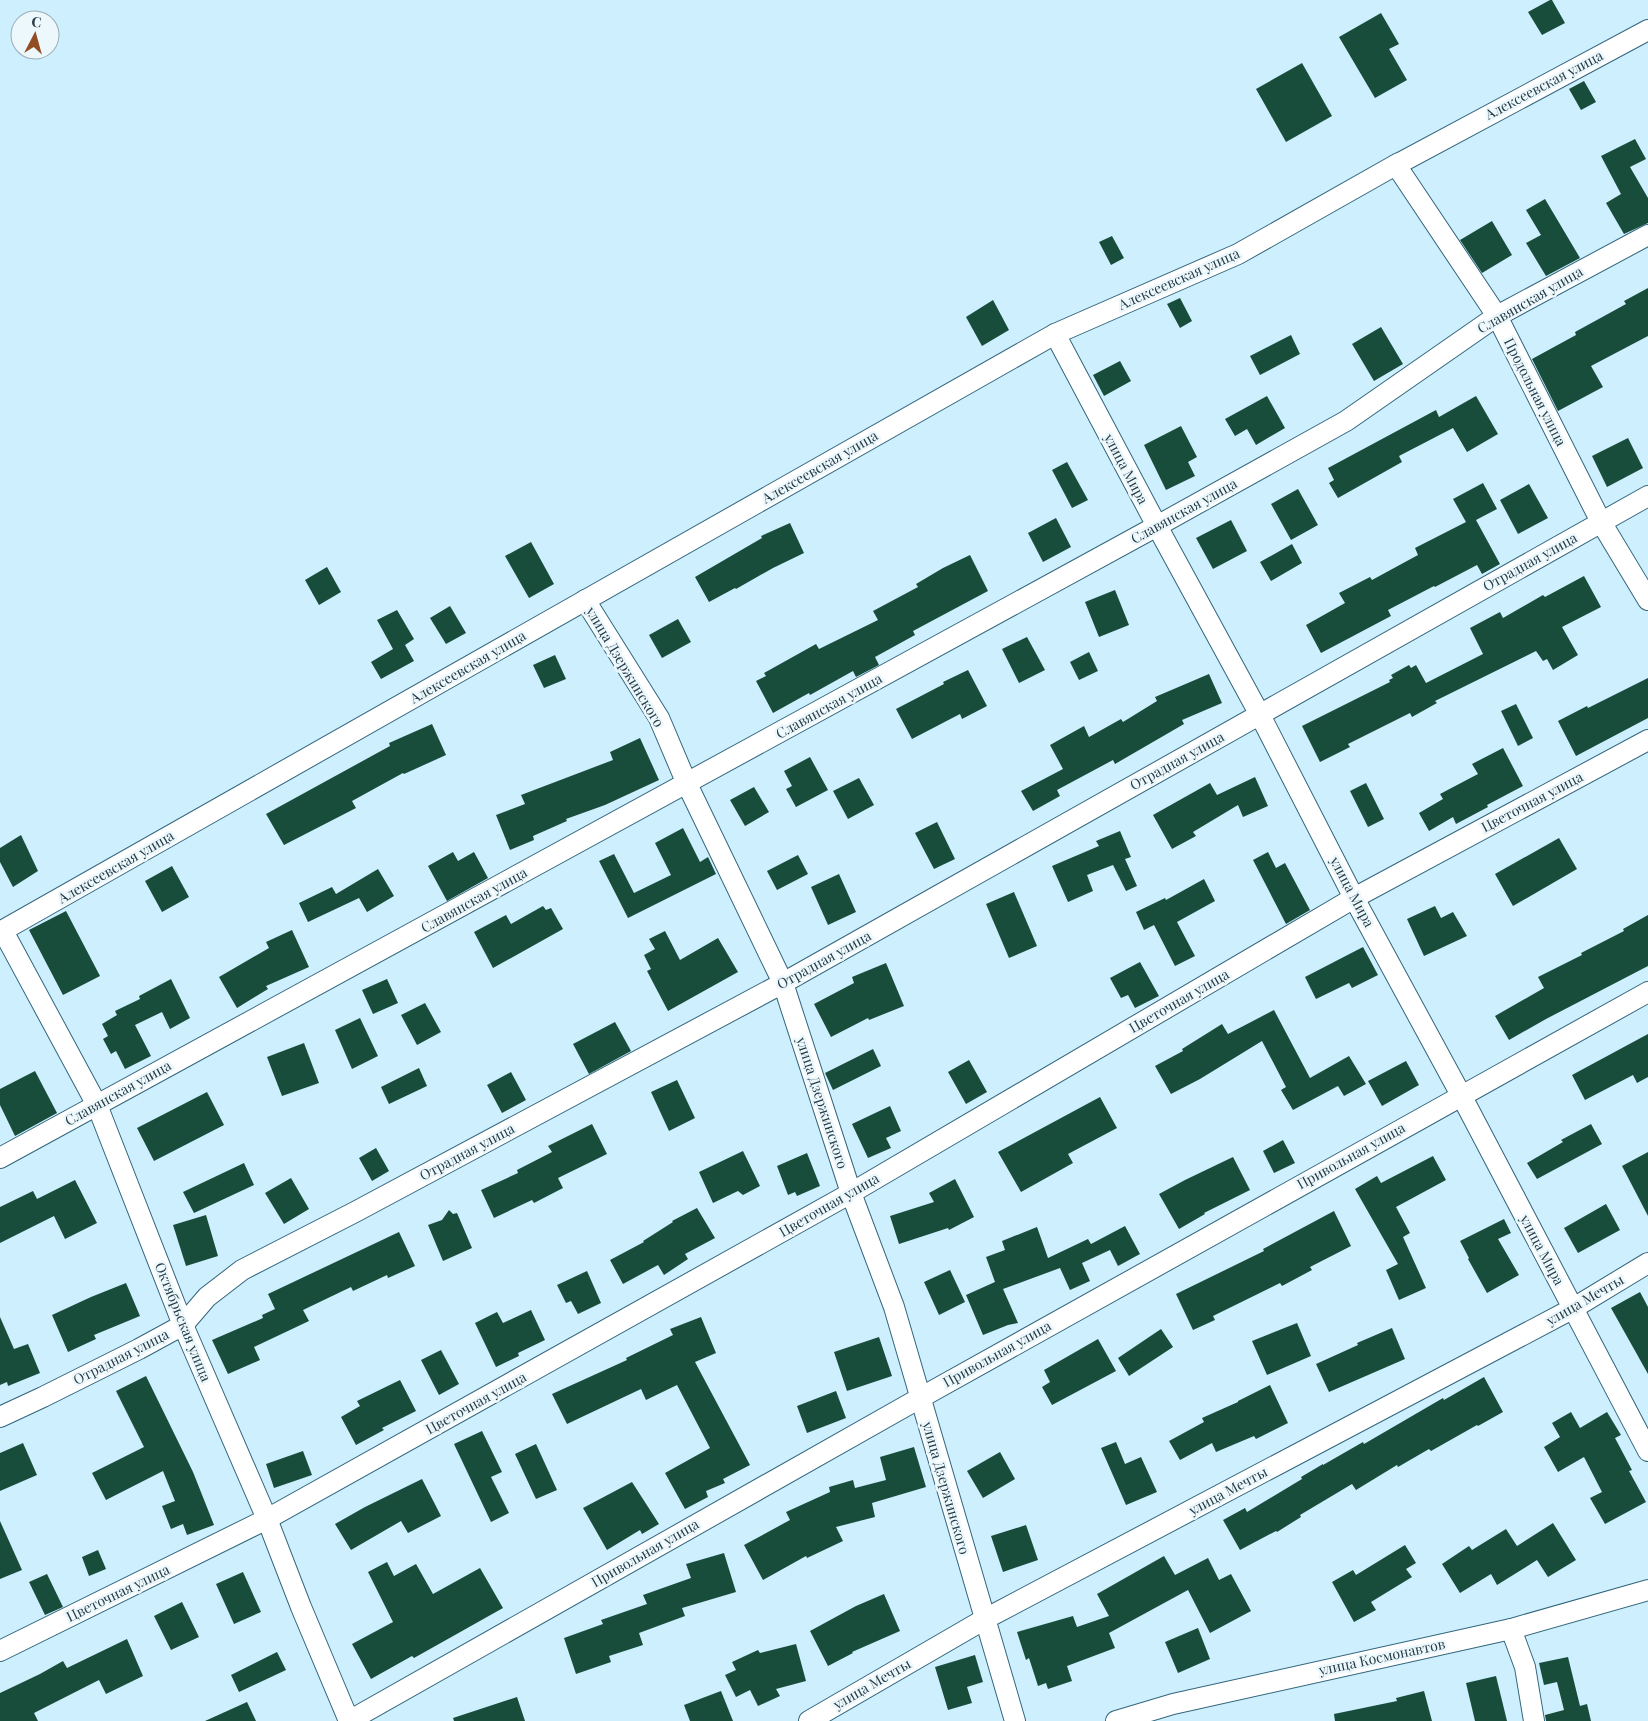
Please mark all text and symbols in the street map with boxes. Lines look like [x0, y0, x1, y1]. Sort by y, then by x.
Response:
north arrow [10, 10, 60, 60]
text: С [31, 12, 42, 32]
street label: Алексеевская улица [1481, 45, 1606, 124]
street label: Алексеевская улица [1114, 243, 1242, 314]
street label: Славянская улица [1474, 262, 1586, 337]
street label: Продольная улица [1500, 334, 1571, 449]
street label: Алексеевская улица [757, 426, 881, 508]
street label: улица Мира [1099, 429, 1153, 507]
street label: Славянская улица [1127, 473, 1240, 548]
street label: Отрадная улица [1479, 528, 1580, 595]
street label: улица Дзержинского [581, 602, 669, 731]
street label: Алексеевская улица [405, 626, 529, 708]
street label: Славянская улица [772, 668, 885, 743]
street label: Отрадная улица [1126, 727, 1227, 794]
street label: Цветочная улица [1478, 767, 1586, 836]
street label: Алексеевская улица [53, 826, 177, 908]
street label: улица Мира [1325, 852, 1379, 930]
street label: Славянская улица [417, 862, 530, 937]
street label: Отрадная улица [773, 926, 874, 993]
street label: Цветочная улица [1125, 964, 1232, 1037]
street label: улица Дзержинского [792, 1034, 853, 1171]
street label: Славянская улица [61, 1055, 174, 1130]
street label: Привольная улица [1293, 1118, 1408, 1193]
street label: Отрадная улица [416, 1119, 518, 1185]
street label: Цветочная улица [775, 1168, 882, 1241]
street label: улица Мира [1515, 1210, 1569, 1288]
street label: Октябрьская улица [151, 1259, 216, 1384]
street label: улица Мечты [1542, 1270, 1627, 1330]
street label: Привольная улица [939, 1316, 1054, 1391]
street label: Отрадная улица [70, 1324, 172, 1389]
street label: Цветочная улица [422, 1367, 530, 1438]
street label: улица Дзержинского [918, 1418, 975, 1557]
street label: улица Мечты [1184, 1462, 1271, 1520]
street label: Привольная улица [588, 1514, 702, 1591]
street label: Цветочная улица [63, 1559, 173, 1626]
street label: улица Космонавтов [1316, 1634, 1447, 1679]
street label: улица Мечты [829, 1654, 914, 1714]

